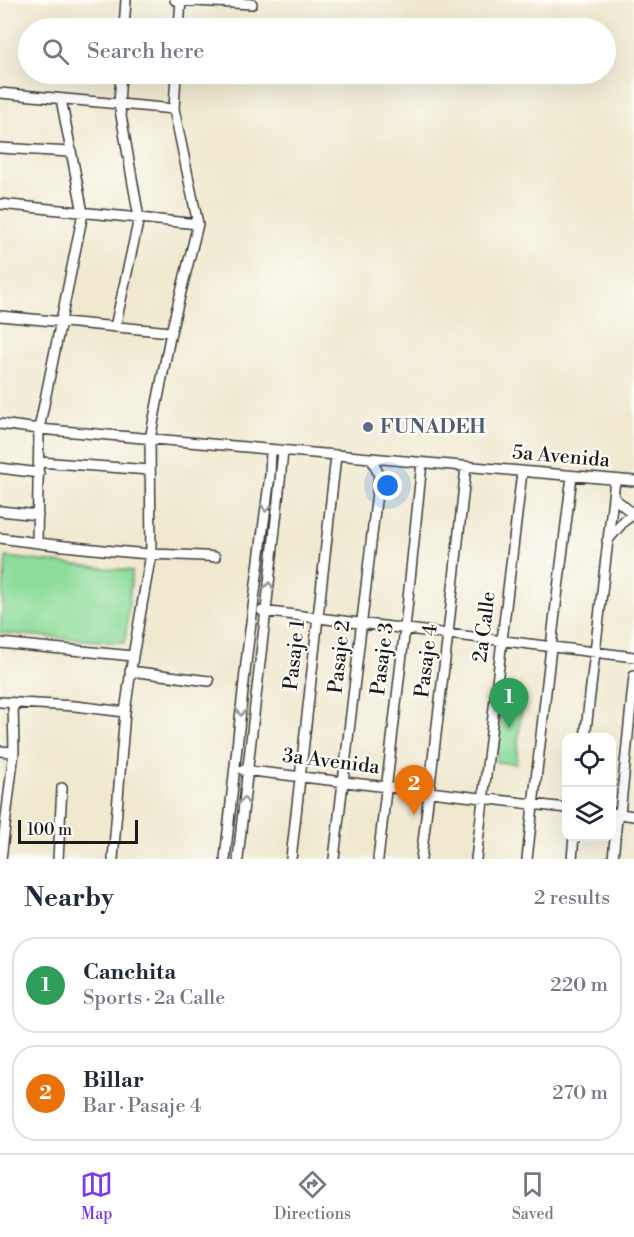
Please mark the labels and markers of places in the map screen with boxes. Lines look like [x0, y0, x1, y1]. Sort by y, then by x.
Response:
place label: FUNADEH [380, 415, 486, 440]
marker: FUNADEH [361, 420, 375, 434]
pin: 1 [490, 678, 528, 728]
pin: 2 [394, 766, 434, 815]

